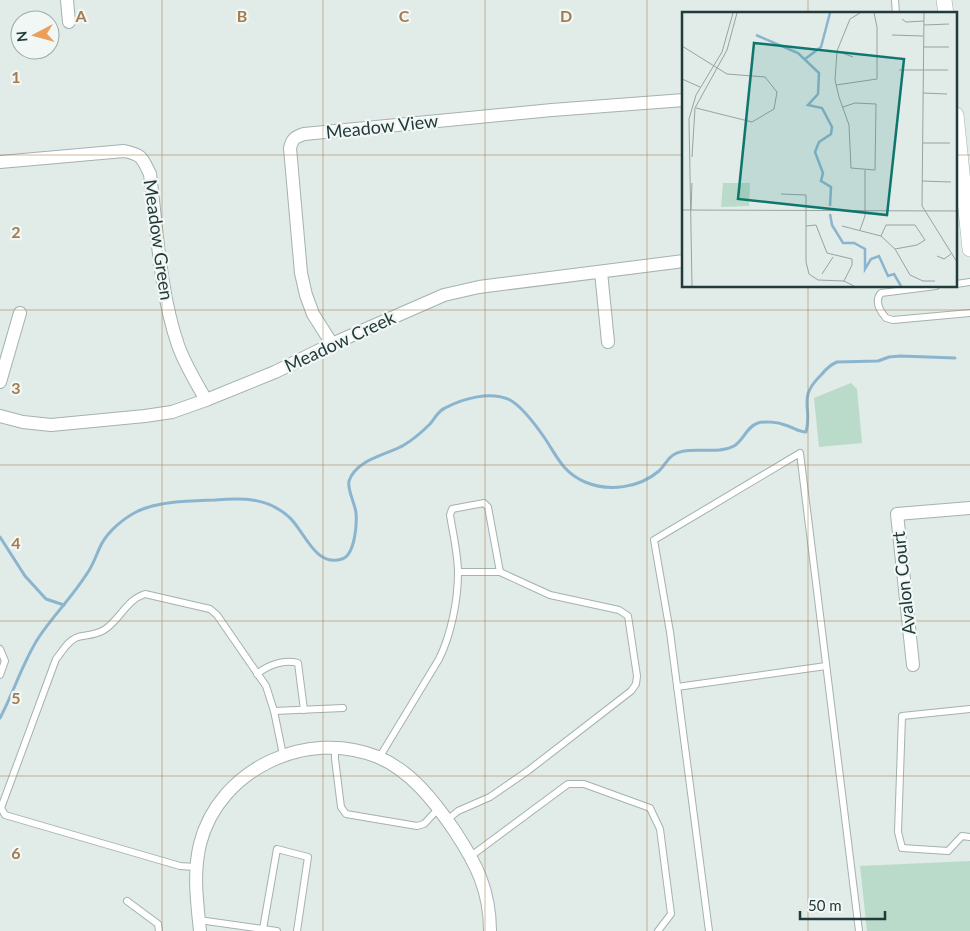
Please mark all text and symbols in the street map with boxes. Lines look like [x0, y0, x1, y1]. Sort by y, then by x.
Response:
text: A [74, 6, 87, 25]
text: B [237, 6, 247, 25]
text: C [399, 6, 410, 25]
text: D [560, 6, 572, 25]
north arrow [10, 10, 60, 60]
inset map [682, 12, 958, 288]
text: N [13, 30, 31, 43]
text: 1 [11, 67, 21, 86]
street label: Meadow View [325, 109, 439, 143]
street label: Meadow Green [140, 178, 178, 302]
text: 2 [11, 222, 21, 241]
street label: Meadow Creek [281, 305, 399, 376]
text: 3 [11, 378, 21, 397]
street label: Avalon Court [887, 530, 919, 636]
text: 4 [11, 533, 21, 552]
text: 5 [11, 688, 21, 707]
text: 6 [11, 843, 21, 862]
scale bar [800, 888, 885, 920]
text: 50 m [808, 896, 842, 914]

